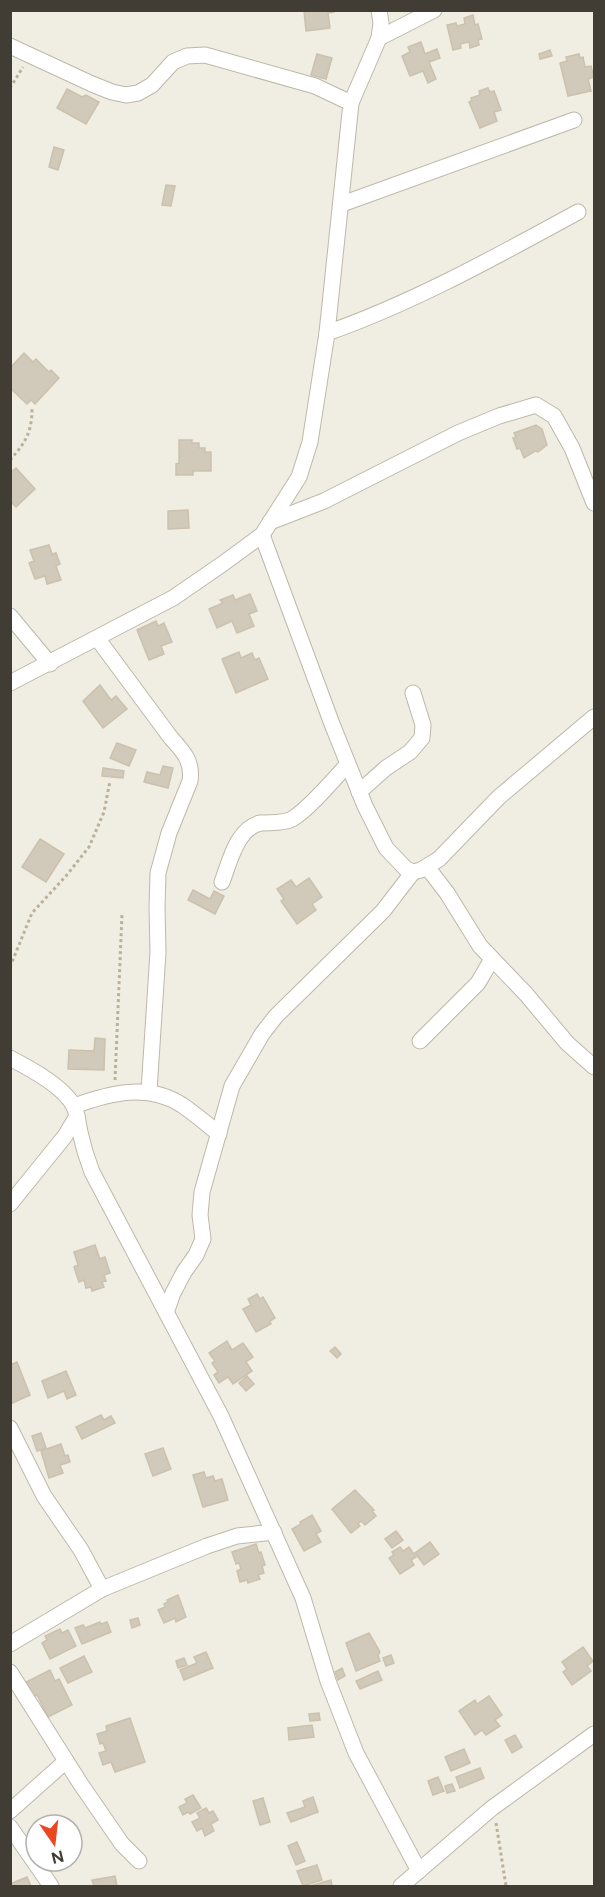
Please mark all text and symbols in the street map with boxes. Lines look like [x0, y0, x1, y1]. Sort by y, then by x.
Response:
north arrow [24, 1813, 84, 1873]
text: N [49, 1846, 66, 1868]

